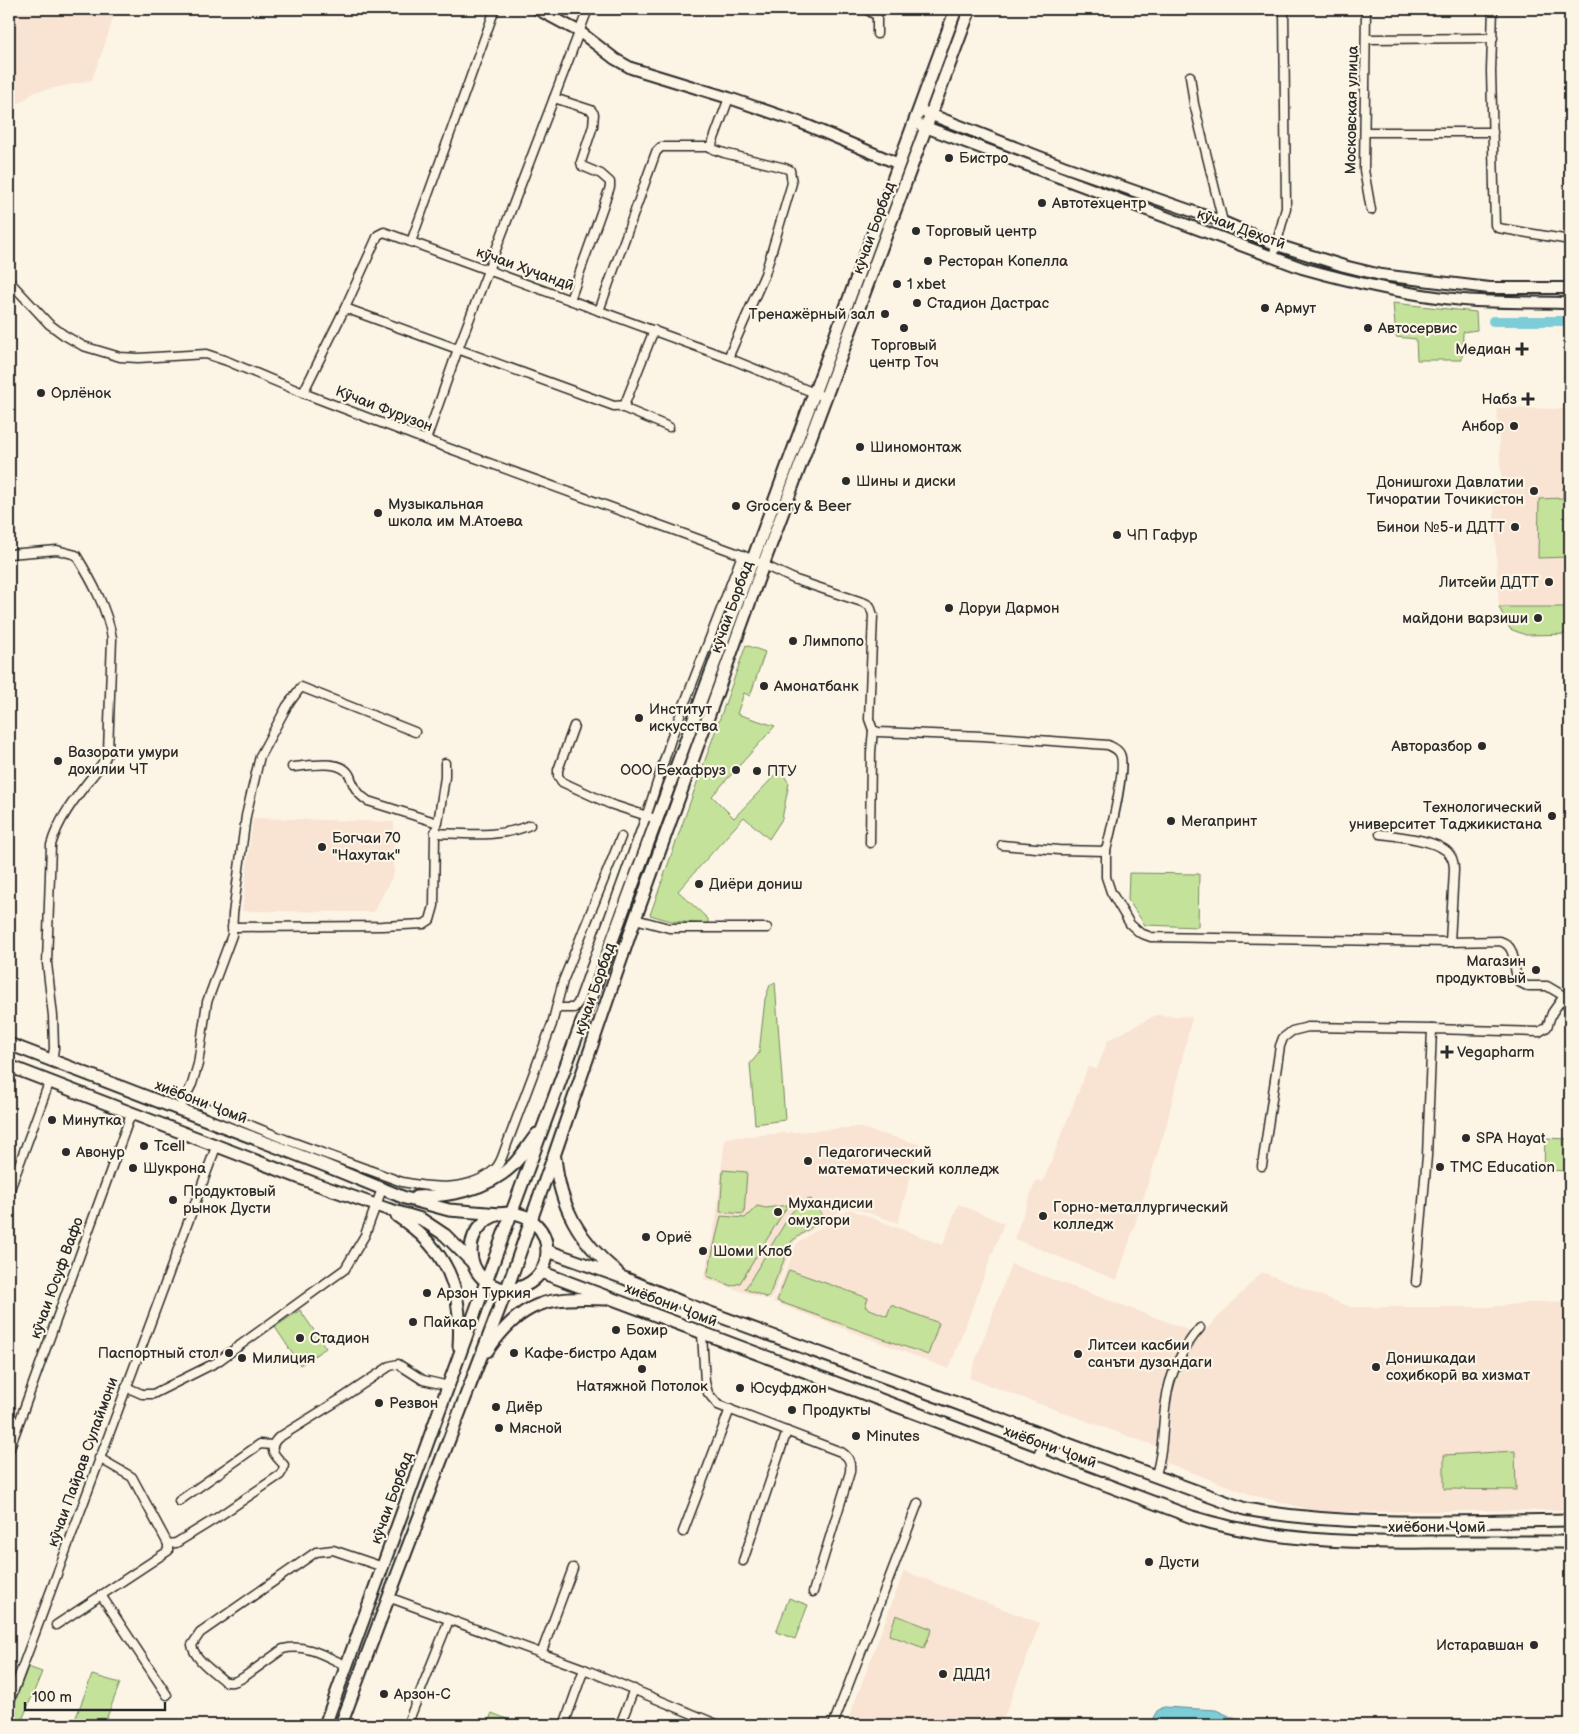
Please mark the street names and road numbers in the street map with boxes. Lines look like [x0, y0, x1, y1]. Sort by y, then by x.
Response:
street label: Московская улица [1341, 45, 1363, 175]
street label: кӯчаи Борбад [849, 179, 899, 277]
street label: кӯчаи Деҳотӣ [1194, 204, 1288, 254]
street label: кӯчаи Хуҷандӣ [473, 243, 577, 295]
street label: Кӯчаи Фурузон [333, 382, 435, 436]
street label: кӯчаи Борбад [707, 558, 757, 656]
street label: кӯчаи Борбад [570, 940, 620, 1038]
street label: хиёбони Ҷомӣ [152, 1076, 250, 1128]
street label: кӯчаи Юсуф Вафо [26, 1214, 88, 1341]
street label: хиёбони Ҷомӣ [622, 1279, 720, 1331]
street label: кӯчаи Пайрав Сулаймони [43, 1375, 123, 1549]
street label: хиёбони Ҷомӣ [1001, 1421, 1099, 1473]
street label: кӯчаи Борбад [367, 1449, 417, 1547]
street label: хиёбони Ҷомӣ [1388, 1518, 1486, 1537]

